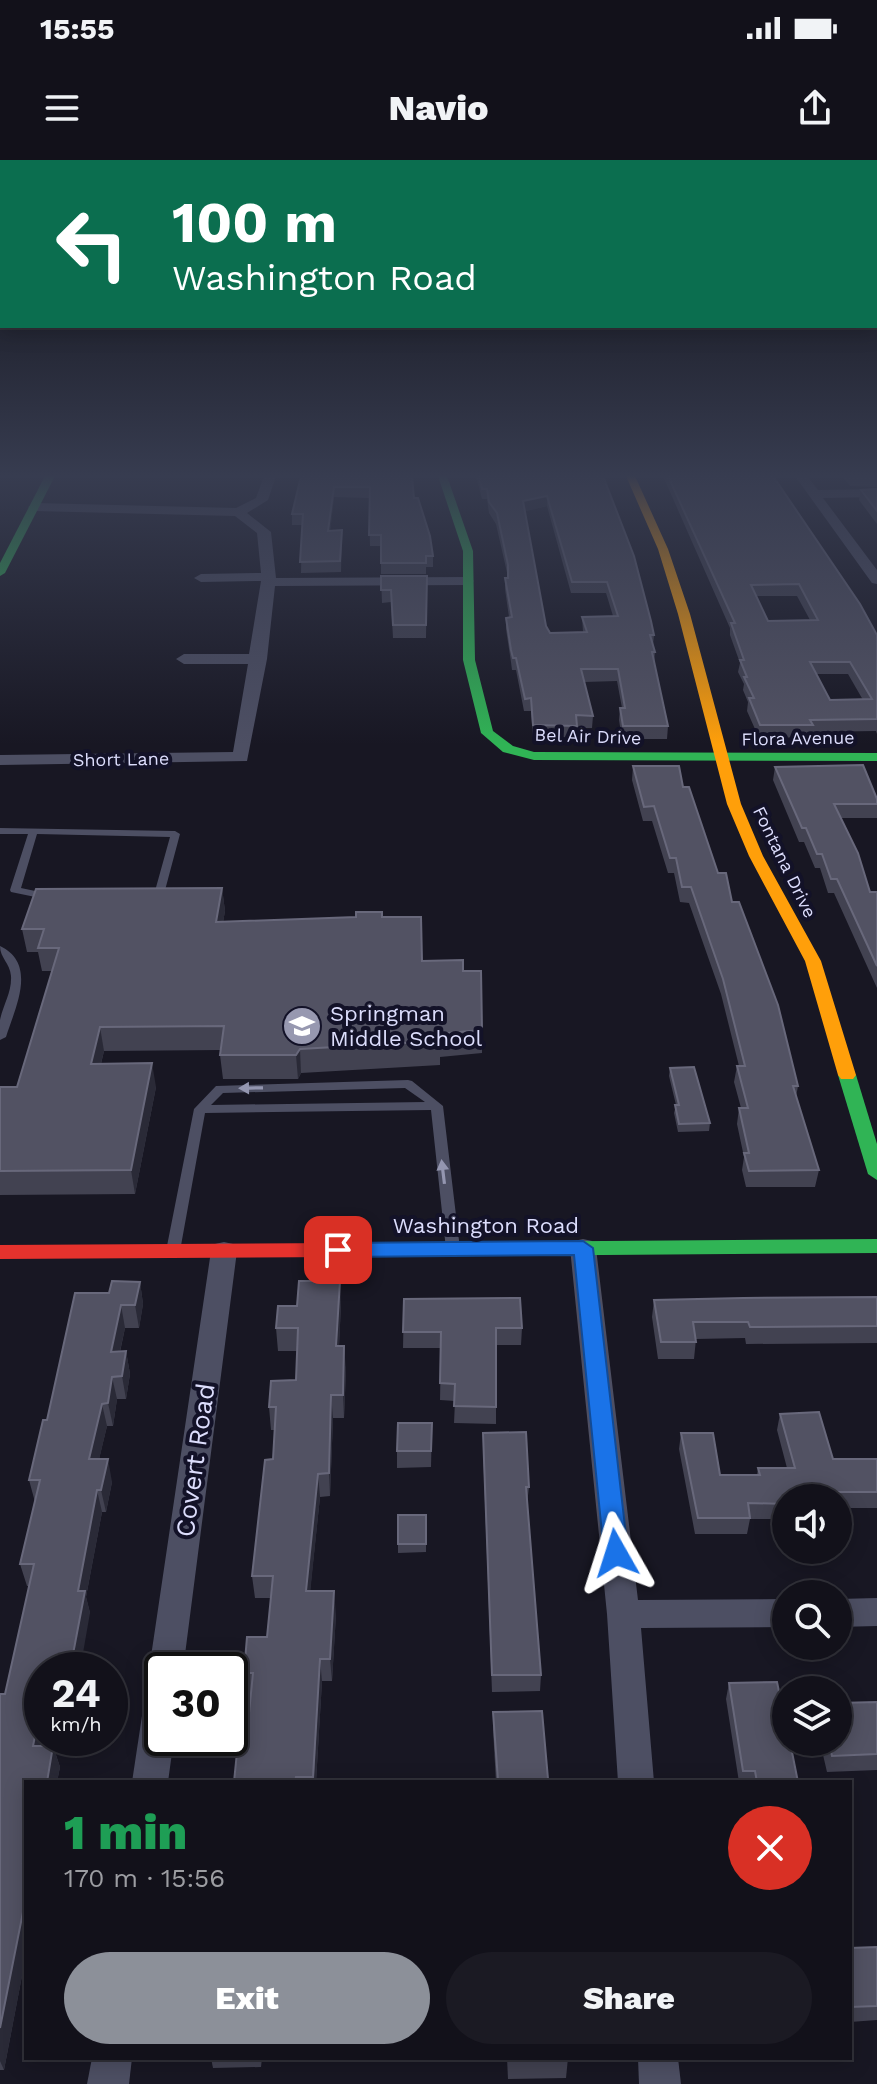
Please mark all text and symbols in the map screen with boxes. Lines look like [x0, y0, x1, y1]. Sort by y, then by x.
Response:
text: 15:55 [40, 11, 114, 46]
icon: menu [40, 86, 84, 130]
icon: share [793, 86, 837, 130]
text: Navio [389, 87, 488, 129]
text: 100 m [172, 190, 337, 256]
icon: left [40, 192, 144, 296]
text: Washington Road [172, 257, 477, 299]
street label: Bel Air Drive [534, 724, 642, 748]
street label: Flora Avenue [741, 727, 855, 749]
street label: Short Lane [73, 748, 169, 770]
street label: Fontana Drive [749, 803, 821, 921]
place label: Springman Middle School [330, 1001, 483, 1051]
school or university icon: Springman Middle School [281, 1005, 323, 1047]
one-way arrow [238, 1081, 263, 1094]
one-way arrow [437, 1159, 450, 1184]
street label: Washington Road [393, 1213, 579, 1238]
pin [304, 1216, 372, 1284]
icon: arrive [316, 1228, 360, 1272]
street label: Covert Road [169, 1381, 221, 1539]
map controls [772, 1484, 852, 1756]
button: sound [772, 1484, 852, 1564]
position arrow [574, 1511, 658, 1595]
button: search [772, 1580, 852, 1660]
speed limit sign: 30 [144, 1652, 248, 1756]
text: 24 [51, 1670, 101, 1717]
button: layers [772, 1676, 852, 1756]
text: km/h [50, 1712, 102, 1736]
text: 1 min [64, 1804, 187, 1861]
button: close [728, 1806, 812, 1890]
text: 170 m · 15:56 [64, 1863, 225, 1893]
button: Exit [64, 1952, 430, 2044]
button: Share [446, 1952, 812, 2044]

